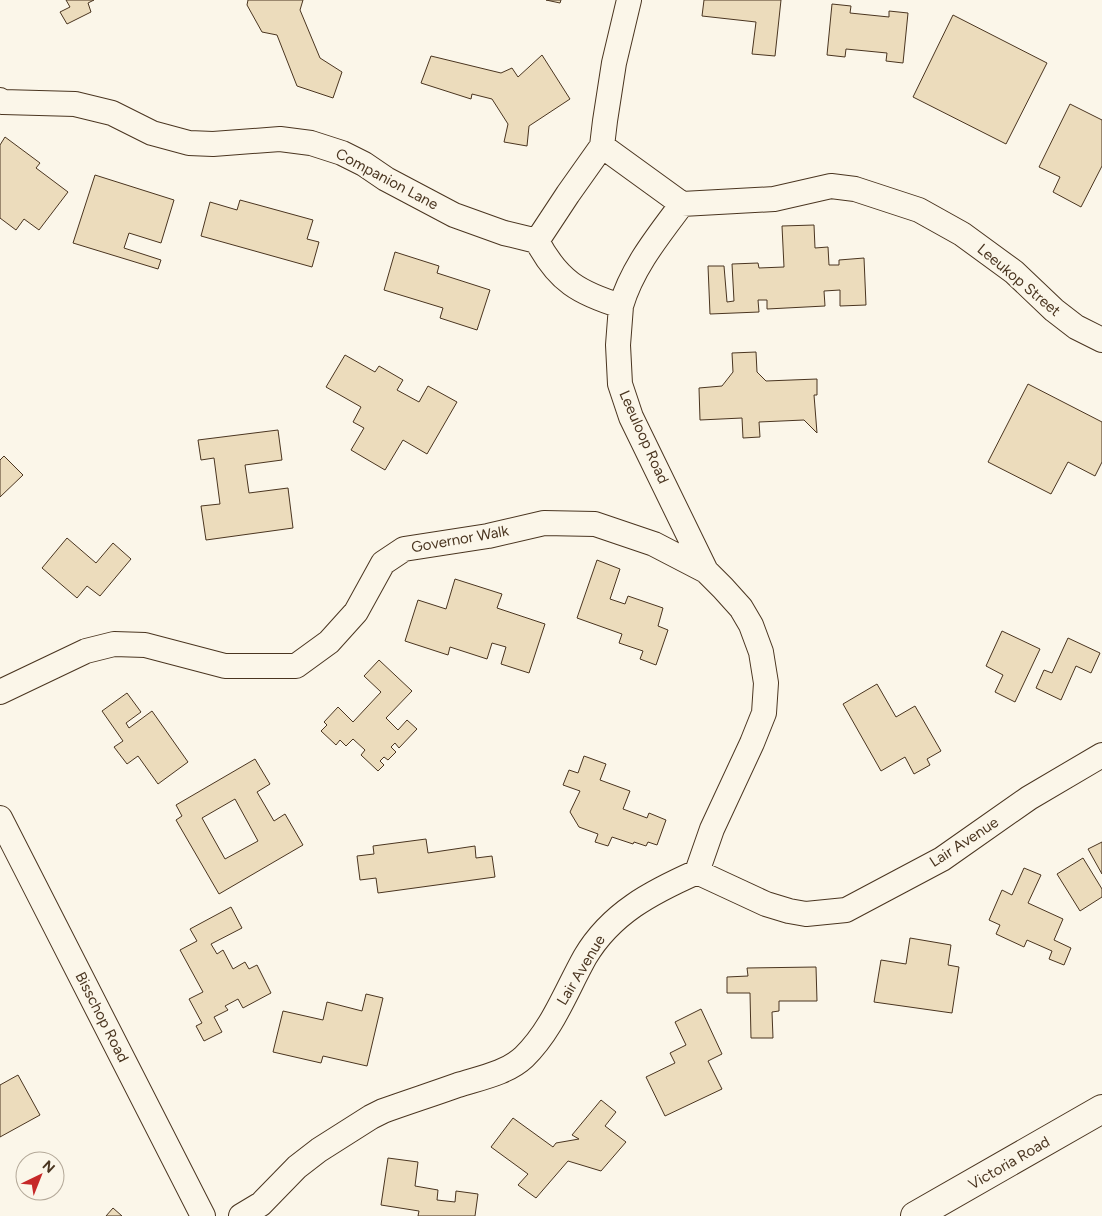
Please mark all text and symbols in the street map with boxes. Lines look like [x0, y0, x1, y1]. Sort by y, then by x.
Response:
street label: Companion Lane [333, 144, 441, 214]
street label: Leeukop Street [974, 240, 1064, 320]
street label: Leeuloop Road [615, 387, 673, 487]
street label: Governor Walk [410, 521, 511, 556]
street label: Lair Avenue [926, 813, 1002, 871]
street label: Lair Avenue [553, 932, 609, 1008]
street label: Bisschop Road [72, 969, 132, 1065]
street label: Victoria Road [965, 1133, 1053, 1193]
north arrow [15, 1151, 65, 1201]
text: N [39, 1157, 58, 1177]

